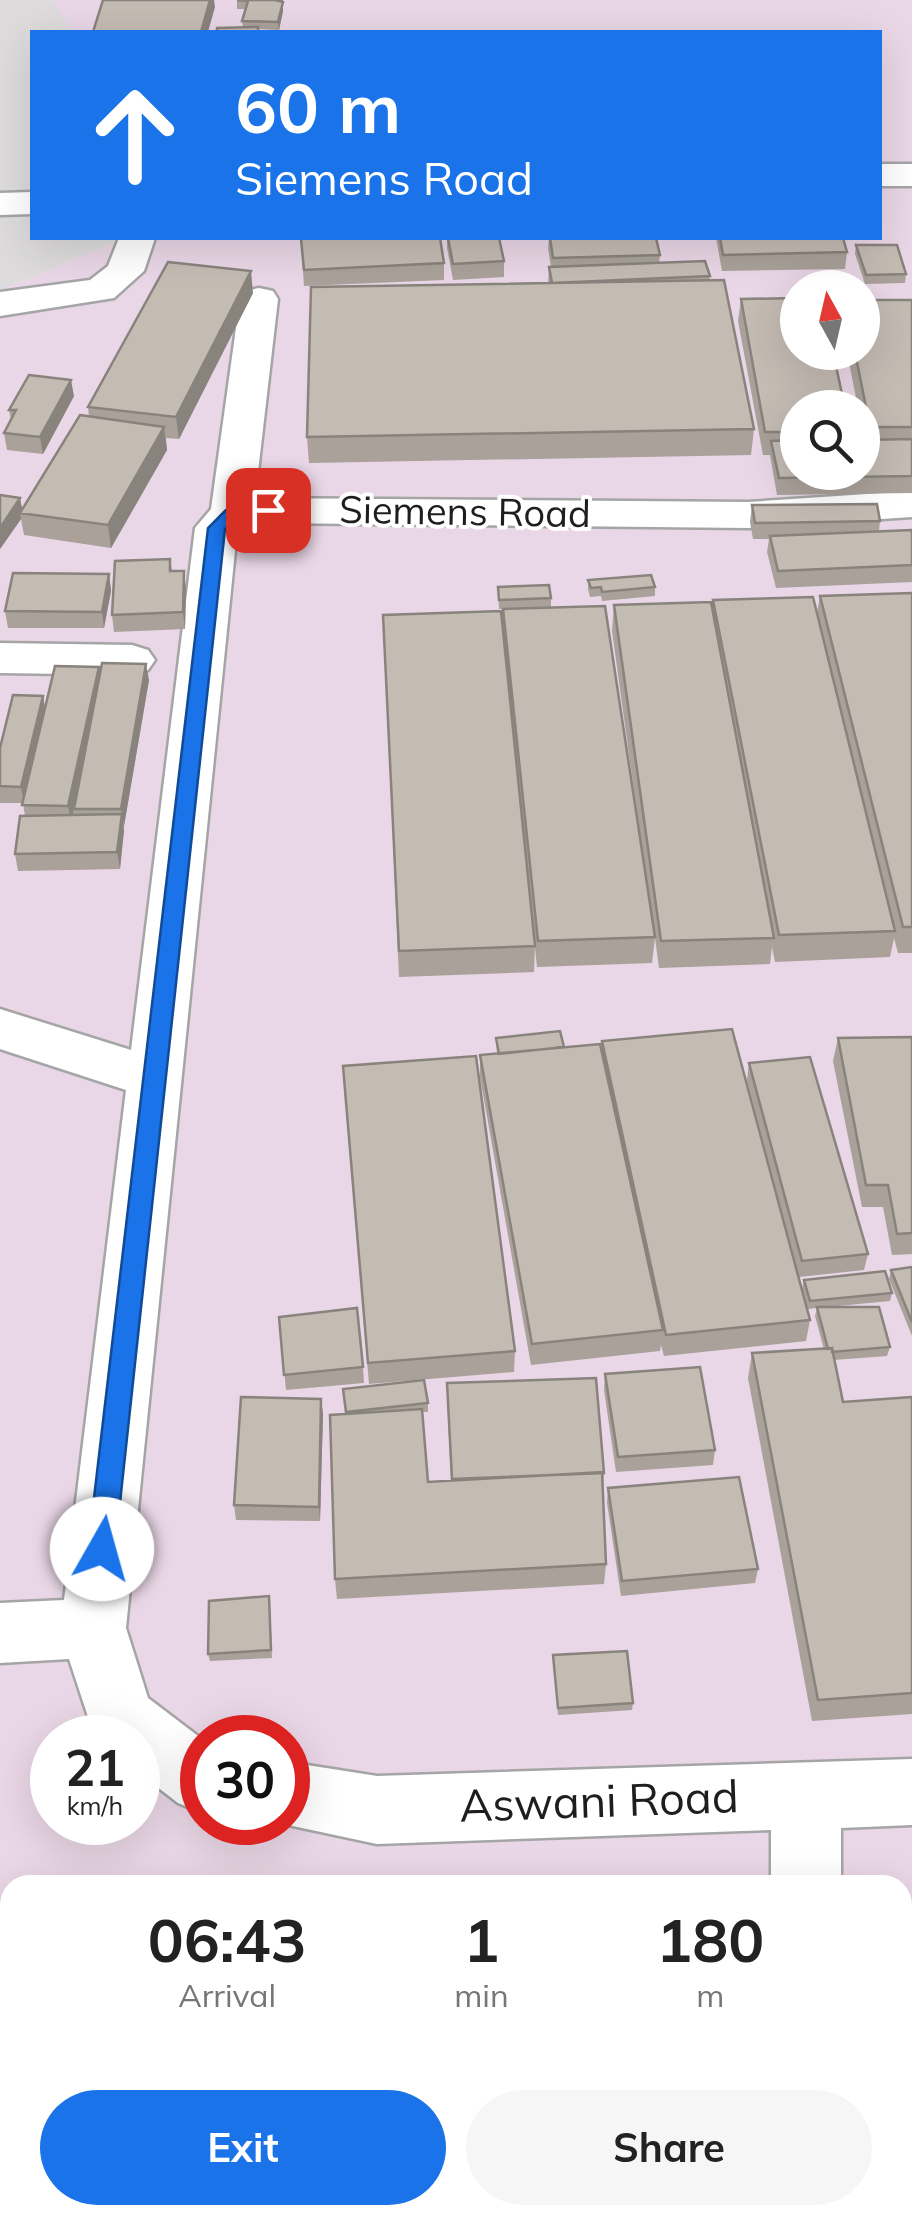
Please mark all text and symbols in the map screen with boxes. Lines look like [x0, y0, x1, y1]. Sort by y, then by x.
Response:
text: 60 m [235, 63, 401, 151]
icon: ahead [70, 70, 200, 200]
text: Siemens Road [235, 150, 533, 206]
north arrow [780, 270, 880, 370]
map controls [780, 270, 880, 490]
button: search [780, 390, 880, 490]
pin [226, 468, 311, 553]
icon: arrive [241, 483, 296, 538]
street label: Siemens Road [339, 485, 591, 537]
position arrow [50, 1497, 154, 1601]
speed limit sign: 30 [180, 1715, 310, 1845]
text: 21 [65, 1736, 125, 1799]
street label: Aswani Road [458, 1767, 740, 1833]
text: km/h [67, 1790, 123, 1821]
text: 06:43 [148, 1902, 307, 1977]
text: 1 [463, 1902, 499, 1977]
text: 180 [656, 1902, 764, 1977]
text: Arrival [178, 1975, 276, 2015]
text: min [454, 1975, 509, 2015]
text: m [696, 1975, 724, 2015]
button: Exit [40, 2090, 446, 2205]
button: Share [466, 2090, 872, 2205]

